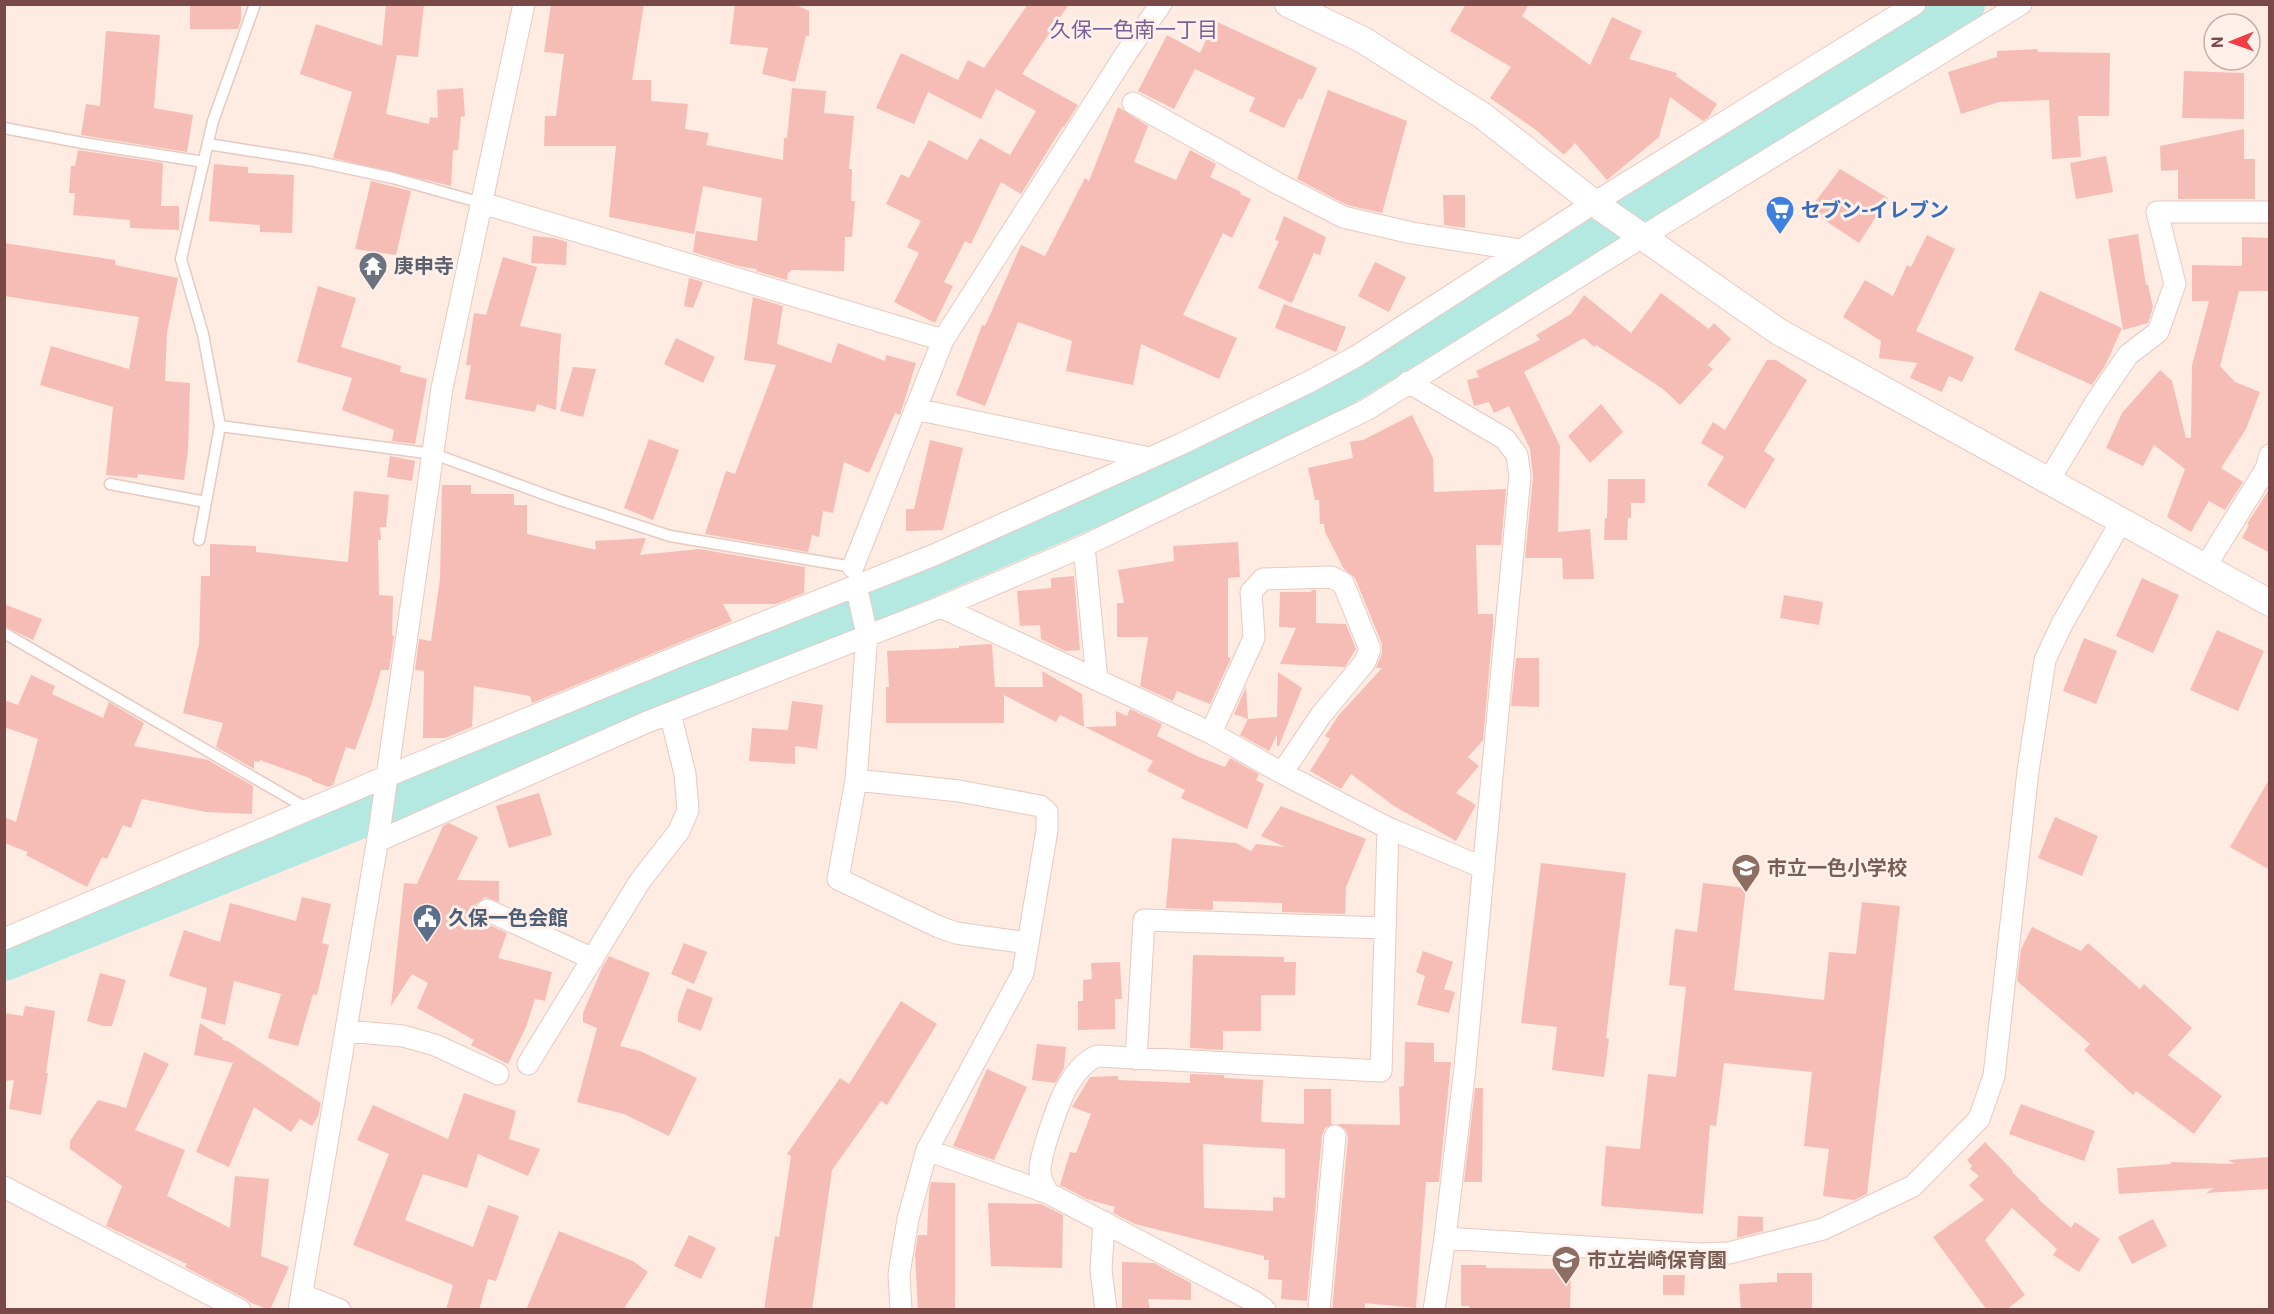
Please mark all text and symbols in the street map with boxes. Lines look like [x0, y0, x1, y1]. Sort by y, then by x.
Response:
north arrow [2202, 12, 2262, 72]
district label: 久保一色南一丁目 [1050, 18, 1218, 42]
text: N [2208, 36, 2227, 48]
supermarket icon: セブン-イレブン [1764, 194, 1796, 236]
place label: セブン-イレブン [1801, 198, 1949, 222]
temple icon: 庚申寺 [357, 250, 389, 292]
place label: 庚申寺 [394, 254, 454, 278]
school or university icon: 市立一色小学校 [1730, 852, 1762, 894]
place label: 市立一色小学校 [1767, 856, 1907, 880]
public building icon: 久保一色会館 [411, 902, 443, 944]
place label: 久保一色会館 [448, 906, 568, 930]
school or university icon: 市立岩崎保育園 [1550, 1244, 1582, 1286]
place label: 市立岩崎保育園 [1587, 1248, 1727, 1272]

